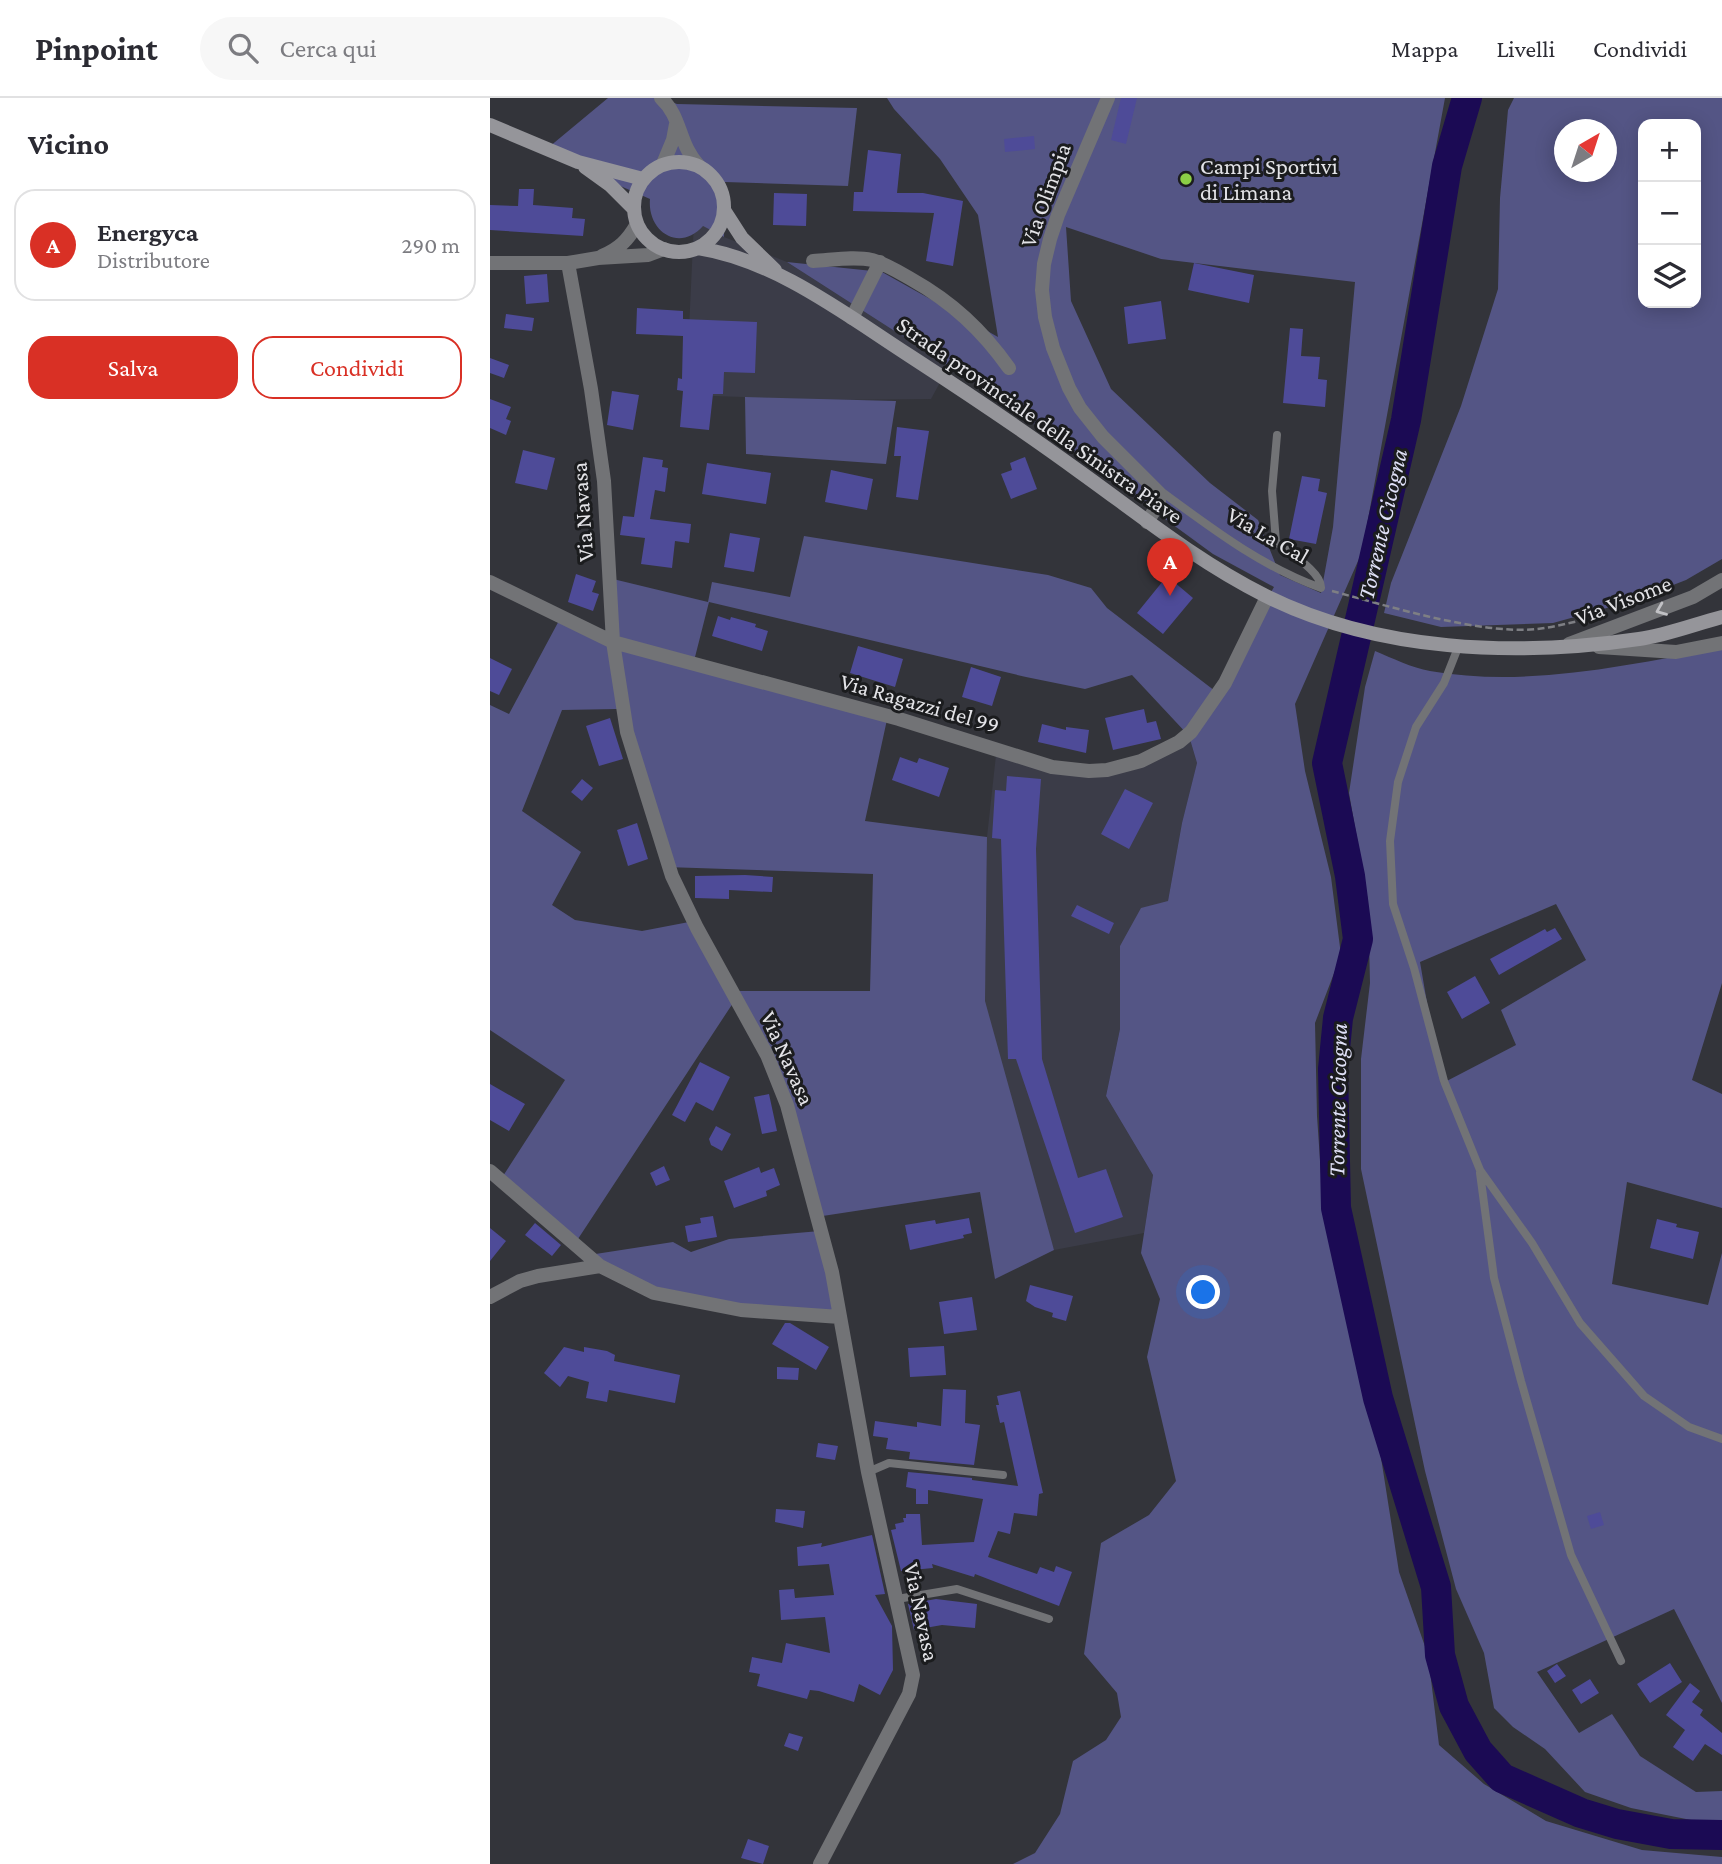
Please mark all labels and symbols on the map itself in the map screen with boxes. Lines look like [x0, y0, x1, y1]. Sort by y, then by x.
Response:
north arrow [1554, 119, 1617, 182]
street label: Via Olimpia [1014, 139, 1076, 250]
place label: Campi Sportivi di Limana [1200, 153, 1338, 205]
marker: Campi Sportivi di Limana [1178, 171, 1194, 187]
street label: Strada provinciale della Sinistra Piave [892, 311, 1188, 529]
water label: Torrente Cicogna [1352, 446, 1412, 602]
street label: Via Navasa [566, 461, 598, 563]
street label: Via La Cal [1222, 501, 1314, 569]
pin: A [1147, 538, 1193, 596]
street label: Via Visome [1571, 570, 1675, 630]
one-way arrow [1656, 601, 1668, 615]
street label: Via Ragazzi del 99 [837, 668, 1003, 738]
street label: Via Navasa [756, 1007, 820, 1109]
water label: Torrente Cicogna [1322, 1023, 1352, 1177]
your location [1186, 1275, 1220, 1309]
street label: Via Navasa [899, 1560, 945, 1664]

